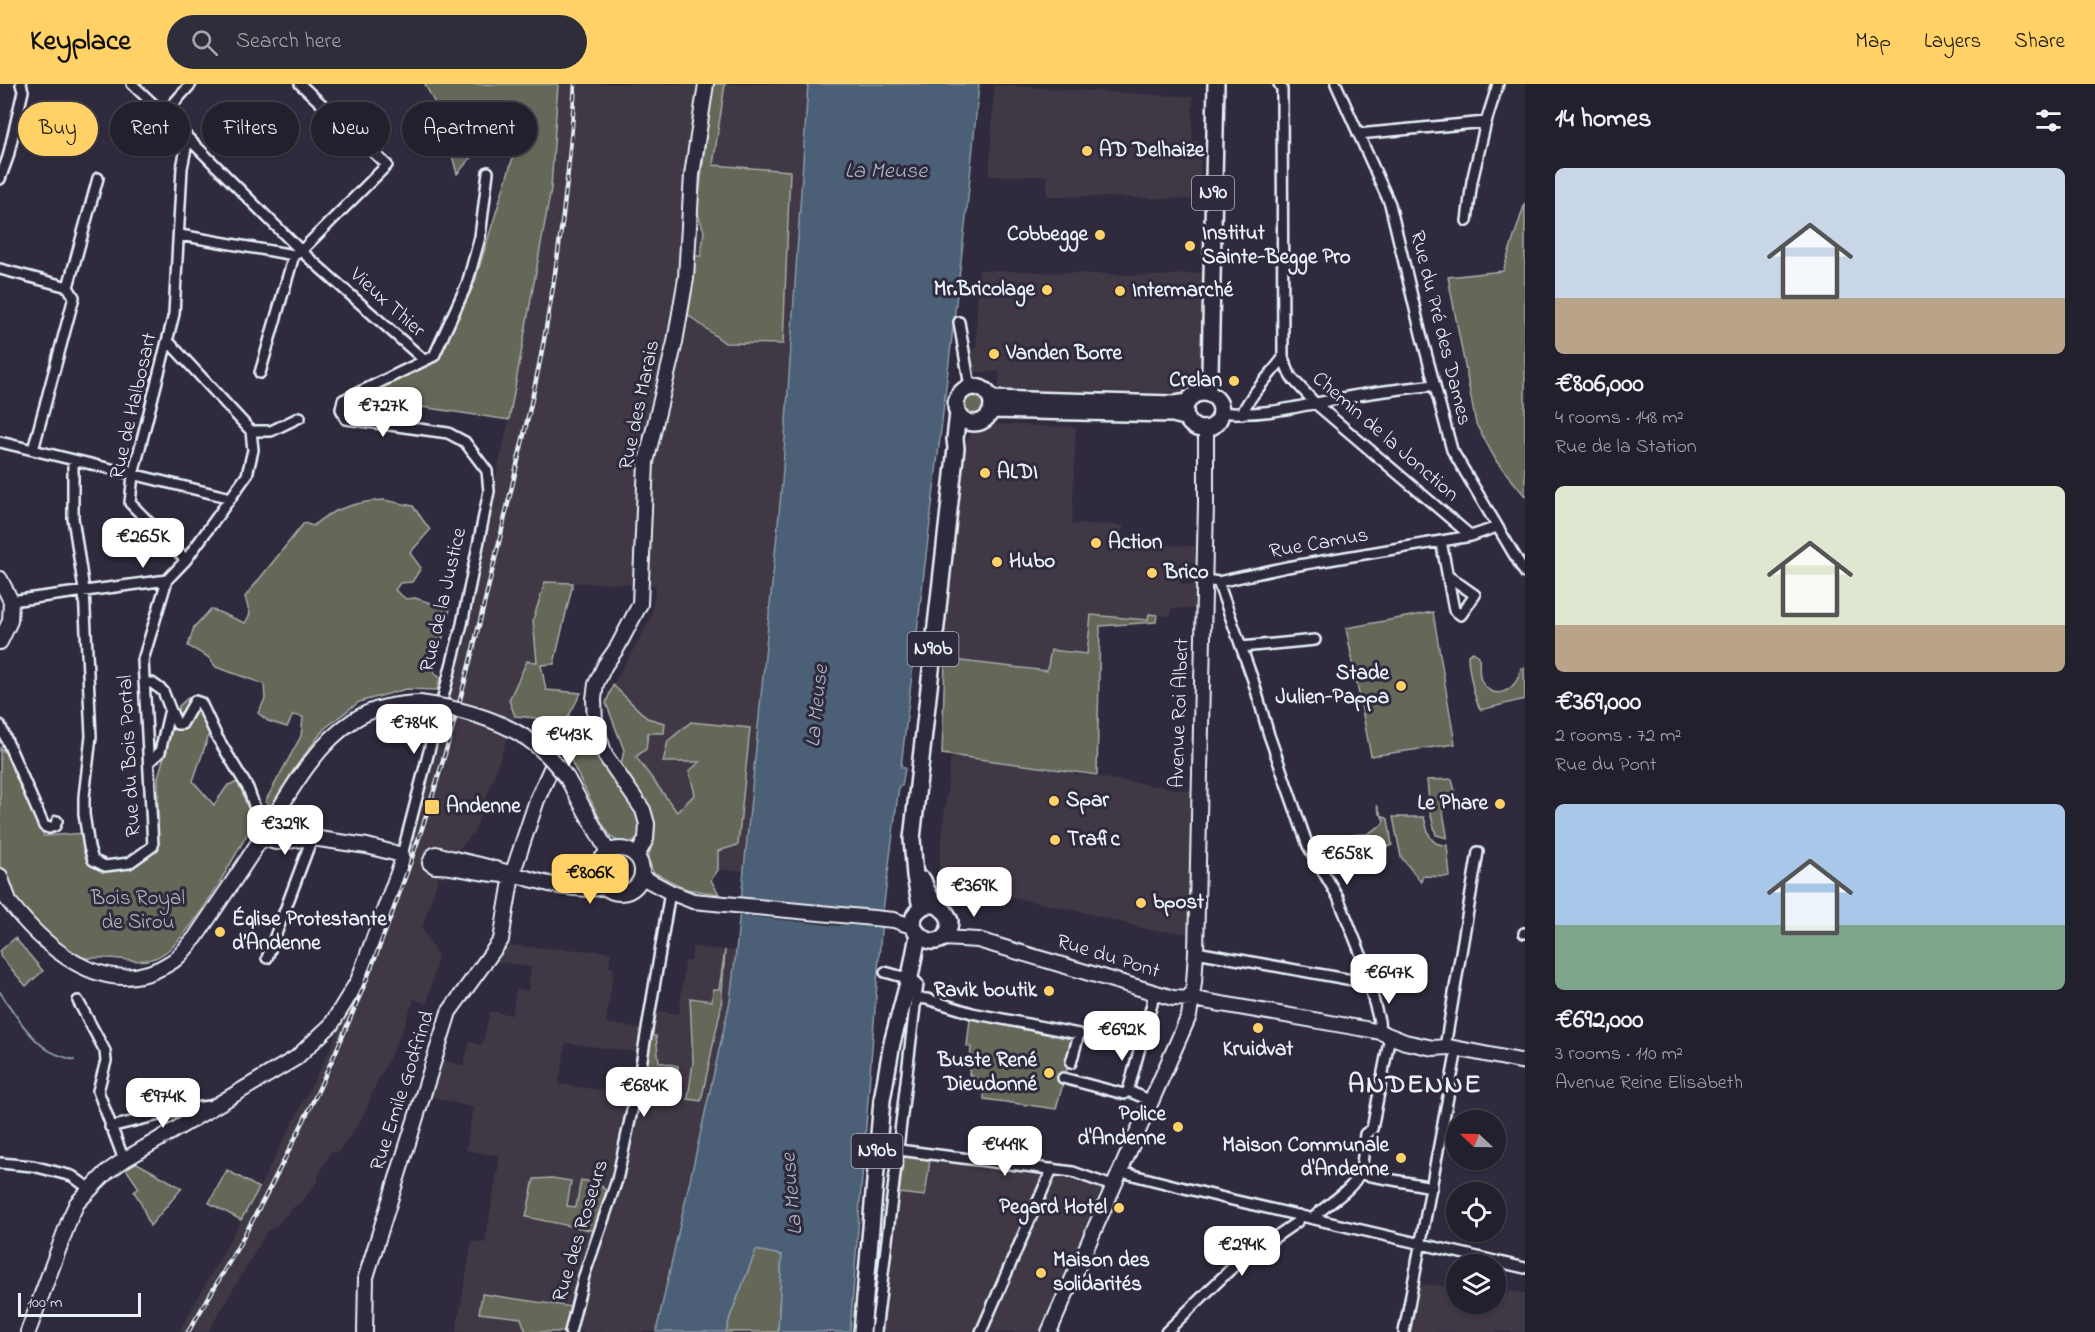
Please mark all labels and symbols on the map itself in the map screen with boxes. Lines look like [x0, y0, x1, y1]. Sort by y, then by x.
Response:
place label: AD Delhaize [1099, 136, 1205, 166]
marker: AD Delhaize [1080, 144, 1094, 158]
water label: La Meuse [845, 156, 928, 188]
road number: N90 [1192, 176, 1234, 210]
place label: Institut Sainte-Begge Pro [1202, 219, 1351, 275]
place label: Cobbegge [1007, 220, 1089, 252]
marker: Cobbegge [1093, 228, 1107, 242]
street label: Rue du Pré des Dames [1401, 228, 1479, 428]
marker: Institut Sainte-Begge Pro [1183, 239, 1197, 253]
street label: Vieux Thier [342, 260, 432, 345]
place label: Mr.Bricolage [934, 275, 1036, 307]
place label: Intermarché [1132, 276, 1234, 306]
marker: Mr.Bricolage [1040, 283, 1054, 297]
marker: Intermarché [1113, 284, 1127, 298]
street label: Rue de Halbosart [103, 330, 165, 482]
street label: Rue des Marais [612, 337, 668, 473]
place label: Vanden Borre [1005, 339, 1122, 369]
marker: Vanden Borre [987, 347, 1001, 361]
street label: Chemin de la Jonction [1305, 365, 1465, 509]
place label: Crelan [1169, 366, 1222, 396]
marker: Crelan [1227, 374, 1241, 388]
pin: €727K [341, 387, 425, 438]
place label: ALDI [997, 458, 1038, 488]
marker: ALDI [978, 466, 992, 480]
pin: €265K [101, 518, 185, 569]
street label: Rue Camus [1267, 521, 1371, 567]
street label: Rue de la Justice [413, 524, 475, 675]
place label: Action [1108, 528, 1162, 558]
marker: Action [1089, 536, 1103, 550]
place label: Hubo [1009, 547, 1055, 577]
marker: Hubo [990, 555, 1004, 569]
place label: Brico [1163, 558, 1209, 588]
marker: Brico [1145, 566, 1159, 580]
road number: N90b [908, 632, 958, 666]
street label: Avenue Roi Albert [1162, 637, 1198, 789]
place label: Stade Julien-Pappa [1275, 659, 1390, 713]
water label: La Meuse [798, 662, 838, 749]
street label: Rue du Bois Portal [111, 674, 149, 838]
marker: Stade Julien-Pappa [1394, 679, 1408, 693]
pin: €784K [372, 704, 456, 755]
pin: €413K [527, 716, 611, 767]
place label: Spar [1066, 786, 1109, 816]
place label: Le Phare [1417, 789, 1489, 819]
place label: Andenne [446, 792, 521, 822]
marker: Spar [1047, 794, 1061, 808]
marker: Le Phare [1493, 797, 1507, 811]
marker: Andenne [423, 798, 441, 816]
pin: €329K [243, 805, 327, 856]
place label: Trafic [1067, 825, 1120, 855]
marker: Trafic [1048, 833, 1062, 847]
pin: €658K [1305, 835, 1389, 886]
pin: €806K [548, 854, 632, 905]
pin: €369K [932, 867, 1016, 918]
park label: Bois Royal de Sirou [90, 884, 185, 938]
place label: bpost [1153, 888, 1205, 918]
marker: bpost [1134, 896, 1148, 910]
place label: Église Protestante d’Andenne [232, 905, 387, 959]
marker: Église Protestante d’Andenne [213, 925, 227, 939]
street label: Rue du Pont [1053, 927, 1163, 987]
pin: €647K [1347, 954, 1431, 1005]
place label: Ravik boutik [934, 976, 1038, 1006]
marker: Ravik boutik [1042, 984, 1056, 998]
street label: Rue Emile Godfrind [363, 1007, 443, 1175]
pin: €692K [1080, 1011, 1164, 1062]
marker: Kruidvat [1251, 1021, 1265, 1035]
place label: Kruidvat [1223, 1035, 1294, 1065]
place label: Buste René Dieudonné [937, 1046, 1038, 1100]
marker: Buste René Dieudonné [1042, 1066, 1056, 1080]
district label: ANDENNE [1348, 1066, 1482, 1105]
pin: €684K [602, 1067, 686, 1118]
pin: €974K [121, 1078, 205, 1129]
place label: Police d'Andenne [1077, 1100, 1167, 1154]
north arrow [1446, 1110, 1506, 1170]
marker: Police d'Andenne [1171, 1120, 1185, 1134]
pin: €449K [963, 1126, 1047, 1177]
place label: Maison Communale d'Andenne [1222, 1131, 1390, 1185]
road number: N90b [852, 1134, 902, 1168]
water label: La Meuse [773, 1150, 813, 1236]
marker: Maison Communale d'Andenne [1394, 1151, 1408, 1165]
street label: Rue des Roseurs [545, 1156, 617, 1306]
place label: Pegard Hotel [999, 1193, 1107, 1225]
marker: Pegard Hotel [1112, 1201, 1126, 1215]
pin: €294K [1200, 1226, 1284, 1277]
place label: Maison des solidarités [1053, 1246, 1150, 1300]
marker: Maison des solidarités [1034, 1266, 1048, 1280]
scale bar [18, 1290, 141, 1318]

